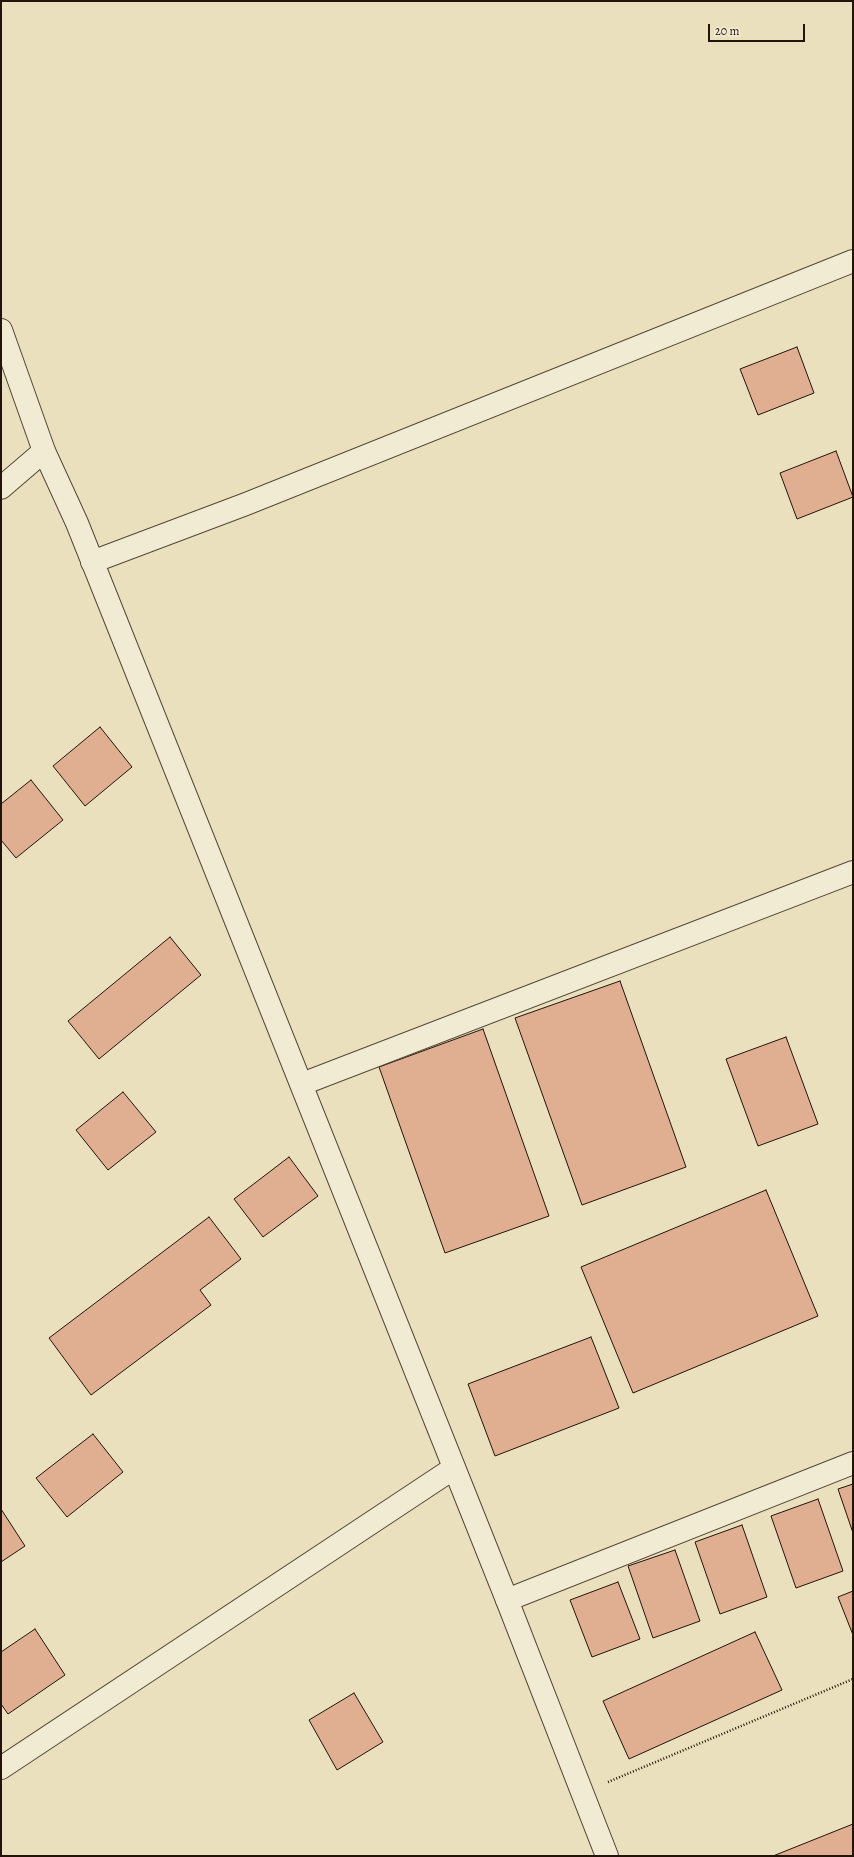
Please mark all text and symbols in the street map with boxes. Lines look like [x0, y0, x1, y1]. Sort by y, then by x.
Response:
scale bar [710, 16, 807, 42]
text: 20 m [715, 23, 739, 39]

